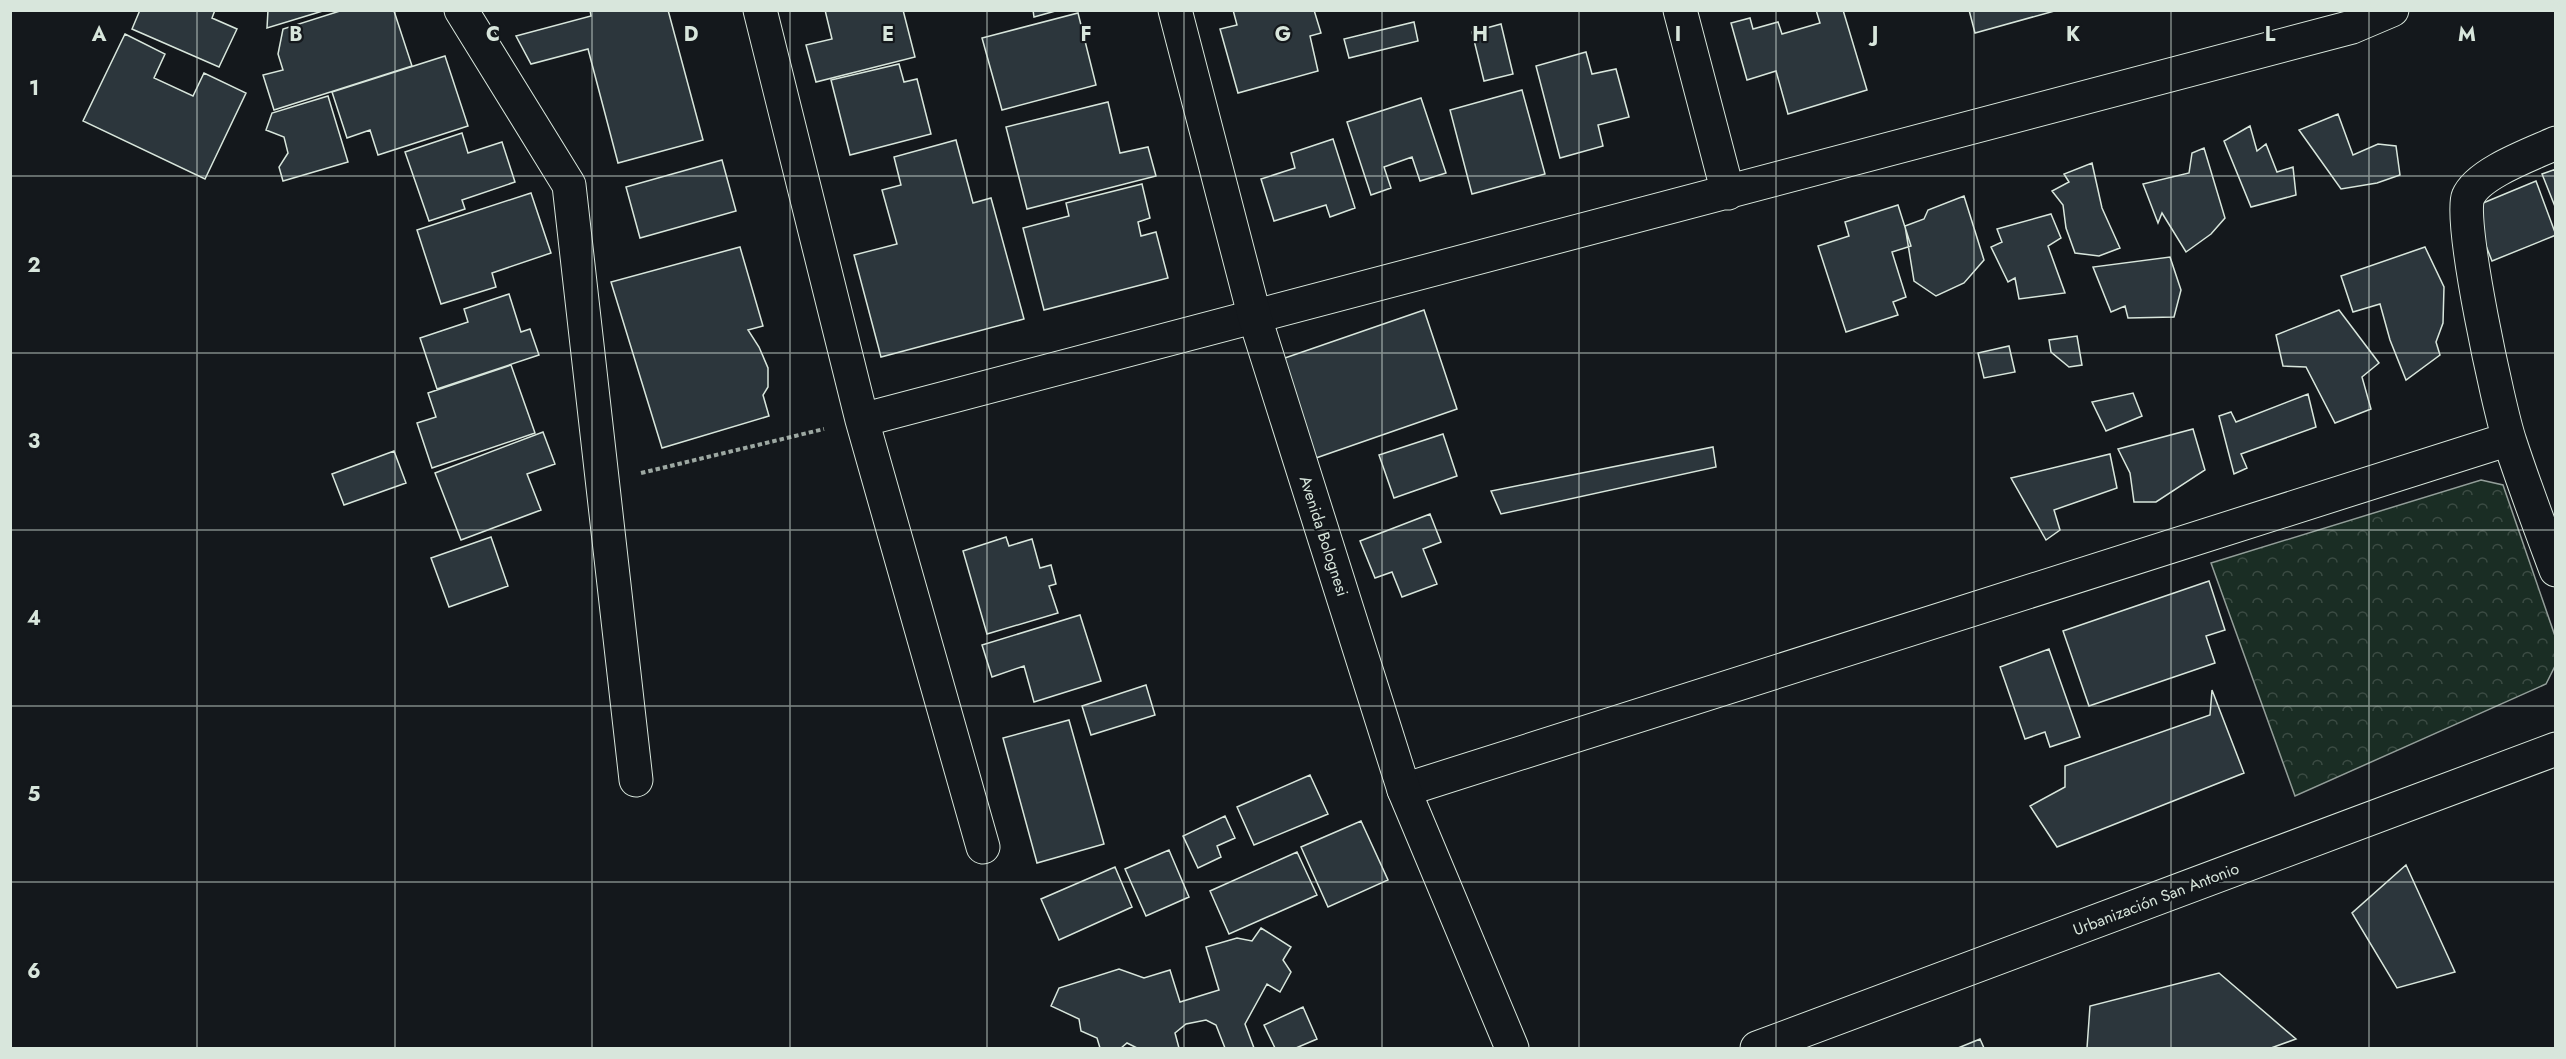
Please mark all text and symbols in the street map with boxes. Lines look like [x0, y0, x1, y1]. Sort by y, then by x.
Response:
text: A [91, 20, 107, 49]
text: B [289, 20, 303, 49]
text: C [486, 20, 500, 49]
text: D [684, 20, 698, 49]
text: E [882, 20, 894, 49]
text: F [1080, 20, 1092, 49]
text: G [1275, 20, 1291, 49]
text: H [1472, 20, 1488, 49]
text: I [1675, 20, 1681, 49]
text: J [1868, 20, 1878, 49]
text: K [2066, 20, 2080, 49]
text: L [2265, 20, 2276, 49]
text: M [2458, 20, 2476, 49]
text: 1 [29, 74, 39, 103]
text: 2 [27, 251, 41, 280]
text: 3 [28, 427, 40, 456]
street label: Avenida Bolognesi [1294, 473, 1354, 599]
text: 4 [27, 604, 41, 633]
text: 5 [28, 780, 41, 809]
street label: Urbanización San Antonio [2070, 857, 2243, 941]
text: 6 [27, 957, 41, 986]

